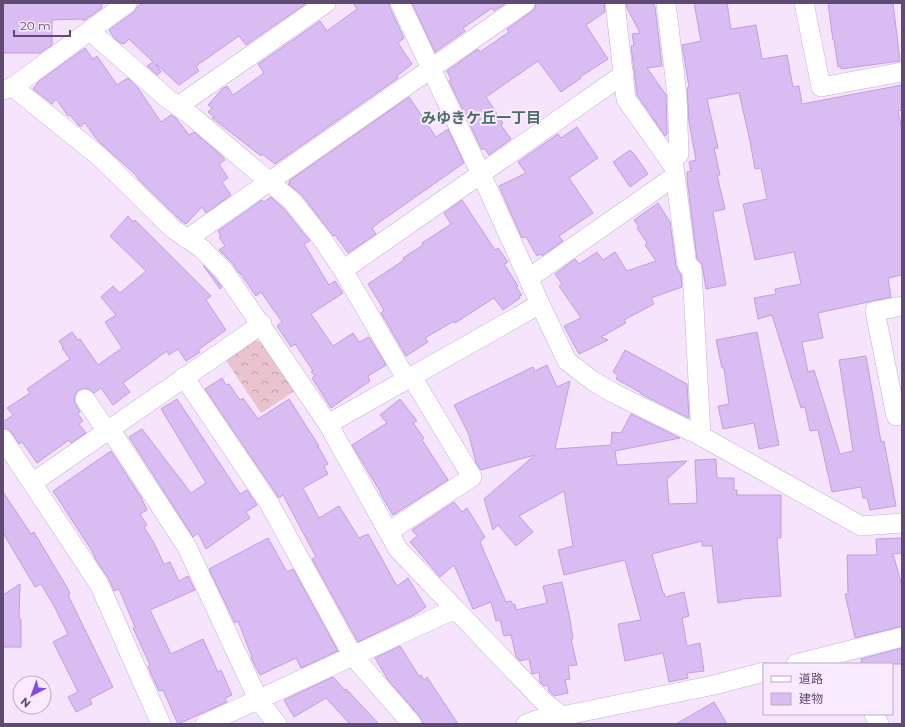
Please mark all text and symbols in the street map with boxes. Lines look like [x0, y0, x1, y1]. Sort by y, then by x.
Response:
scale bar [14, 12, 70, 38]
text: 20 m [20, 18, 51, 33]
district label: みゆきケ丘一丁目 [421, 108, 541, 127]
legend [763, 663, 893, 715]
text: 道路 [799, 671, 823, 686]
north arrow [12, 675, 52, 715]
text: 建物 [799, 691, 823, 706]
text: N [17, 694, 33, 711]

